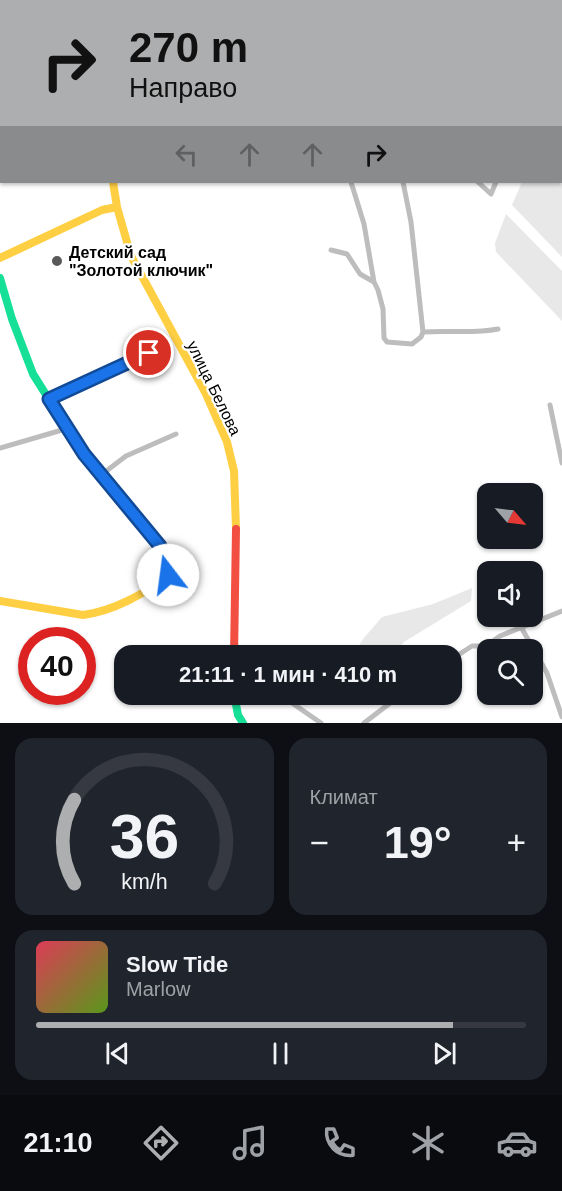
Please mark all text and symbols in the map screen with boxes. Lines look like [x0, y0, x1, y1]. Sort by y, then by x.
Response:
icon: right [30, 24, 108, 102]
text: 270 m [129, 24, 248, 71]
text: Направо [129, 73, 237, 103]
icon: left [170, 138, 203, 171]
icon: ahead [233, 138, 266, 171]
icon: ahead [296, 138, 329, 171]
icon: right [359, 138, 392, 171]
place label: Детский сад "Золотой ключик" [69, 244, 213, 279]
marker: Детский сад "Золотой ключик" [50, 254, 64, 268]
pin [123, 327, 174, 378]
icon: arrive [132, 336, 165, 369]
street label: улица Белова [184, 338, 244, 438]
north arrow [477, 483, 543, 549]
map controls [477, 483, 543, 705]
position arrow [136, 543, 200, 607]
button: sound [477, 561, 543, 627]
speed limit sign: 40 [18, 627, 96, 705]
button: search [477, 639, 543, 705]
text: 21:11 · 1 мин · 410 m [179, 662, 397, 687]
text: Климат [310, 786, 378, 808]
text: 36 [110, 802, 179, 871]
text: 19° [384, 817, 452, 868]
text: − [310, 824, 329, 861]
text: + [507, 824, 526, 861]
text: km/h [121, 870, 167, 894]
text: Slow Tide [126, 952, 228, 977]
text: Marlow [126, 978, 190, 1000]
icon: previous [101, 1037, 134, 1070]
icon: pause [264, 1037, 297, 1070]
icon: next [428, 1037, 461, 1070]
icon: directions [140, 1122, 182, 1164]
icon: music [229, 1122, 271, 1164]
icon: phone [318, 1122, 360, 1164]
icon: climate [407, 1122, 449, 1164]
icon: car [496, 1122, 538, 1164]
text: 21:10 [24, 1128, 93, 1158]

